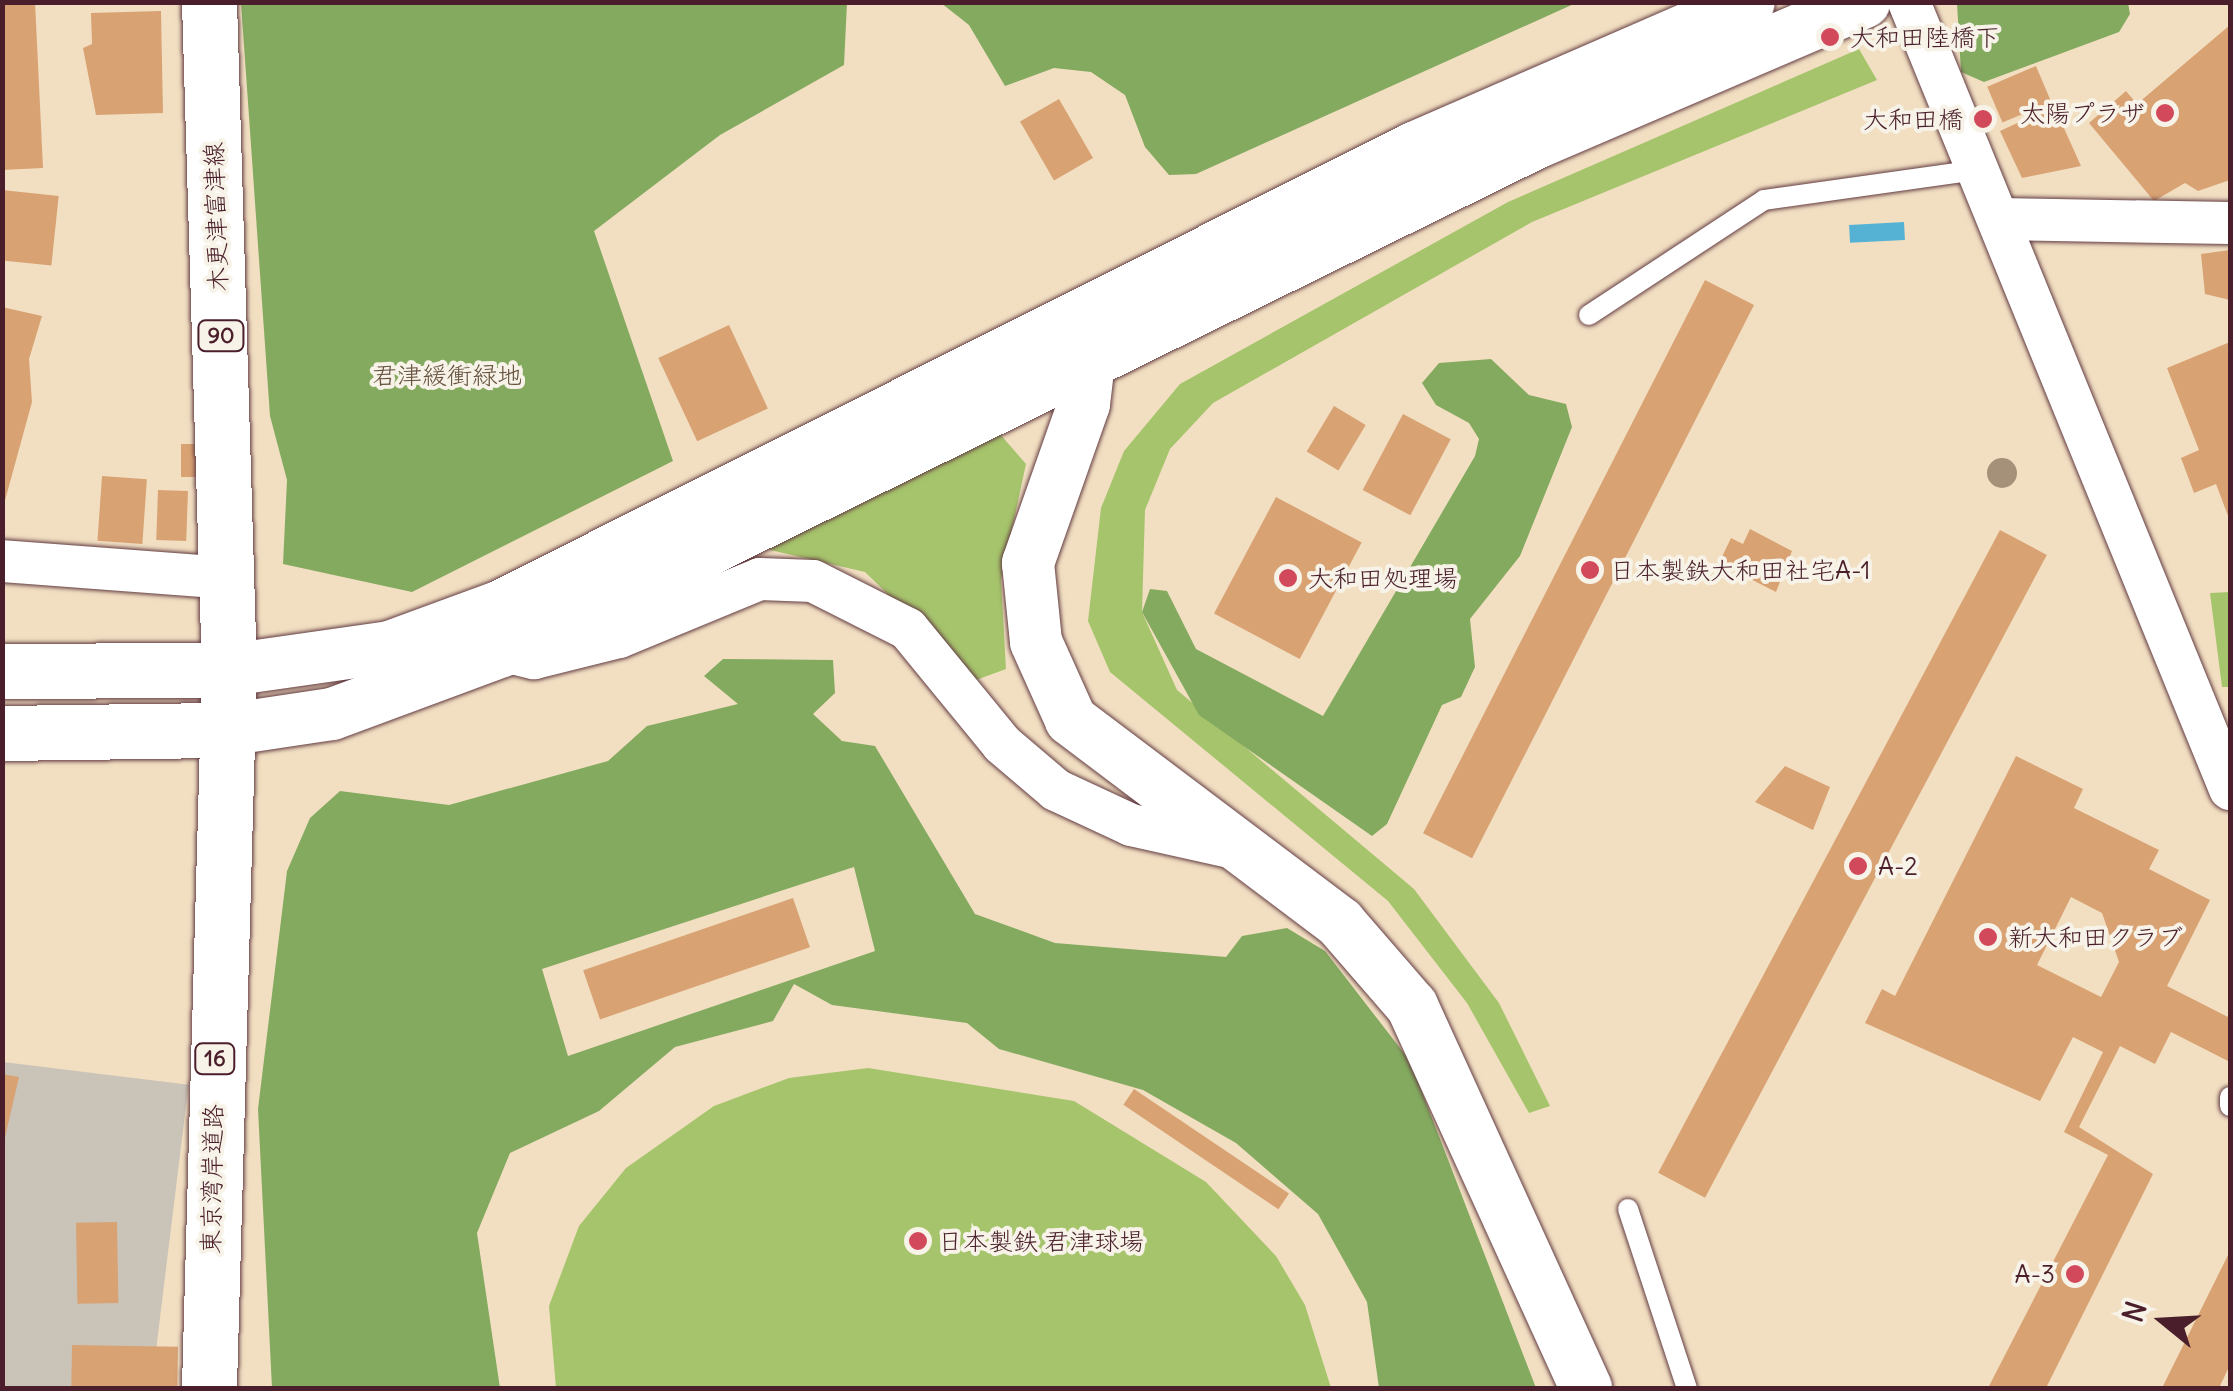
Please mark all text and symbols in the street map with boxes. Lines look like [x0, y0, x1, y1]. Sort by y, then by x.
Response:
place label: 大和田陸橋下 [1850, 22, 2000, 52]
marker: 大和田陸橋下 [1819, 26, 1841, 48]
place label: 太陽プラザ [2020, 98, 2145, 128]
marker: 太陽プラザ [2154, 102, 2176, 124]
place label: 大和田橋 [1863, 104, 1963, 134]
marker: 大和田橋 [1972, 108, 1994, 130]
street label: 木更津富津線 [198, 142, 234, 292]
road number: 90 [196, 319, 246, 353]
park label: 君津緩衝緑地 [372, 360, 522, 390]
place label: 日本製鉄大和田社宅A-1 [1610, 555, 1870, 585]
marker: 日本製鉄大和田社宅A-1 [1579, 559, 1601, 581]
place label: 大和田処理場 [1308, 563, 1458, 593]
marker: 大和田処理場 [1277, 567, 1299, 589]
place label: A-2 [1878, 851, 1918, 881]
marker: A-2 [1847, 855, 1869, 877]
place label: 新大和田クラブ [2008, 922, 2183, 952]
marker: 新大和田クラブ [1977, 926, 1999, 948]
road number: 16 [192, 1042, 238, 1076]
street label: 東京湾岸道路 [196, 1104, 228, 1254]
place label: 日本製鉄 君津球場 [938, 1226, 1144, 1256]
marker: 日本製鉄 君津球場 [907, 1230, 929, 1252]
place label: A-3 [2015, 1259, 2055, 1289]
marker: A-3 [2064, 1263, 2086, 1285]
north arrow [2113, 1271, 2213, 1371]
text: N [2114, 1297, 2155, 1327]

